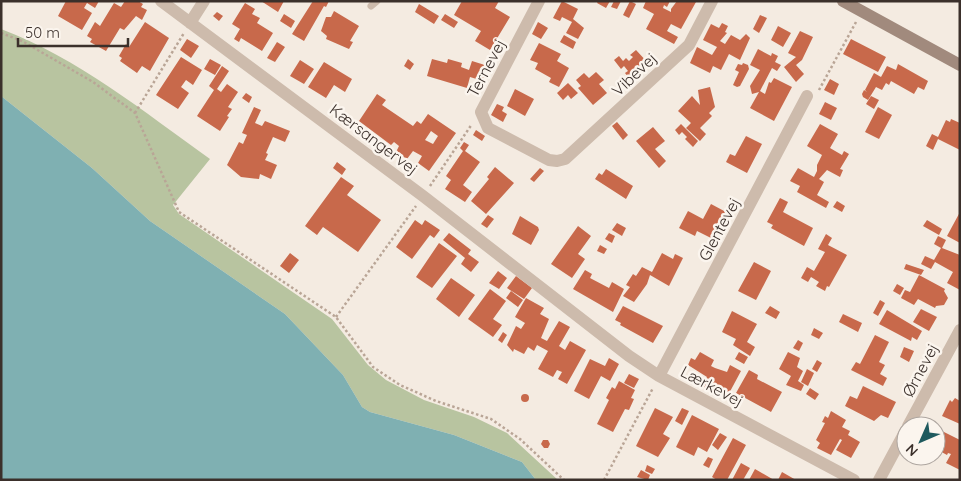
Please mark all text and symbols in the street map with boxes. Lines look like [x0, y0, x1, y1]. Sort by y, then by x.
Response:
scale bar [18, 15, 128, 47]
text: 50 m [25, 23, 60, 42]
street label: Ternevej [462, 36, 510, 100]
street label: Vibevej [607, 48, 661, 100]
street label: Kærsangervej [326, 99, 422, 179]
street label: Glentevej [694, 194, 744, 264]
street label: Ørnevej [898, 340, 942, 400]
street label: Lærkevej [677, 361, 747, 411]
north arrow [896, 416, 946, 466]
text: N [902, 440, 922, 460]

